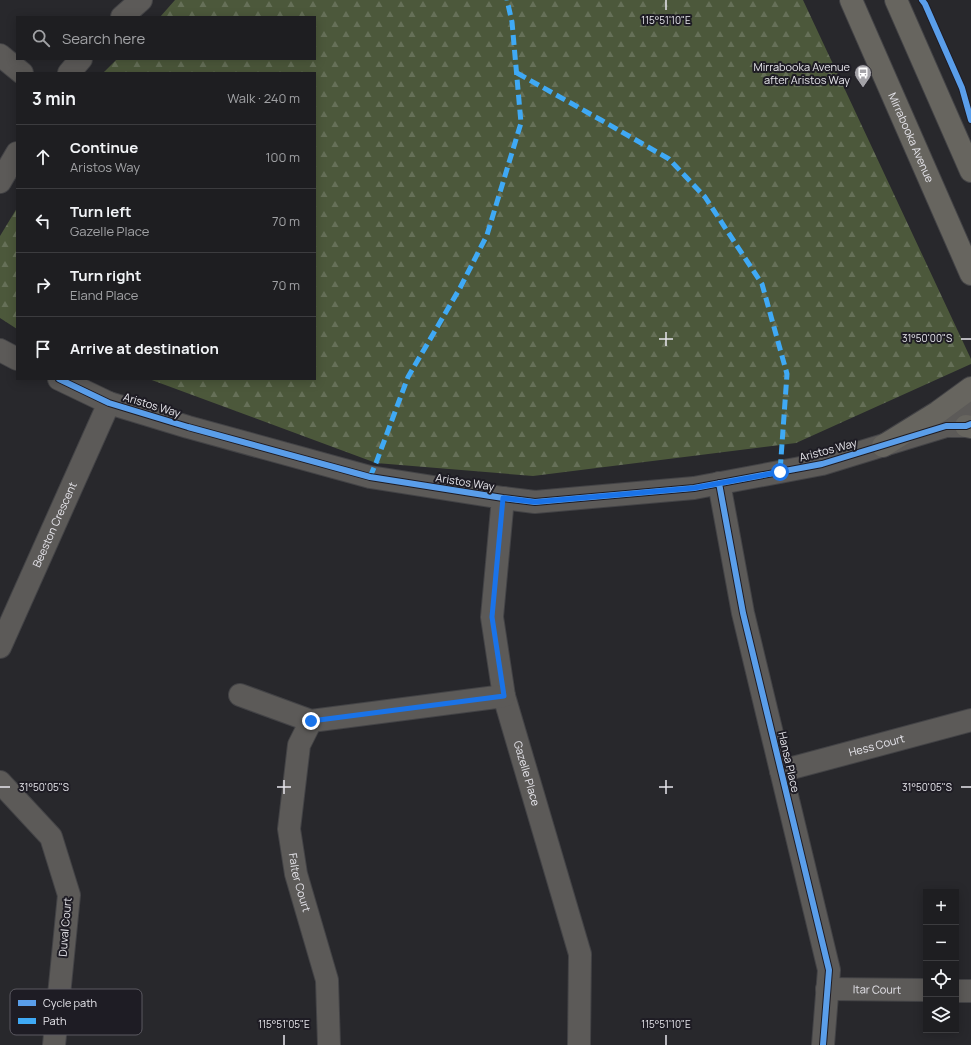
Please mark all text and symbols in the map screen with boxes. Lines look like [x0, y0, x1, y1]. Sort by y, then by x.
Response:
text: 115°51'10"E [641, 13, 691, 27]
search box [16, 16, 316, 60]
icon: search [30, 27, 52, 49]
text: Search here [62, 28, 145, 49]
place label: Mirrabooka Avenue after Aristos Way [753, 59, 851, 87]
bus stop icon: Mirrabooka Avenue after Aristos Way [853, 63, 873, 88]
text: 3 min [32, 87, 76, 110]
text: Walk · 240 m [227, 89, 300, 107]
street label: Mirrabooka Avenue [885, 90, 938, 185]
text: Continue [70, 137, 138, 158]
icon: ahead [32, 146, 54, 168]
text: 100 m [265, 148, 300, 166]
text: Aristos Way [70, 158, 140, 176]
text: Turn left [70, 201, 132, 222]
icon: left [32, 210, 54, 232]
text: 70 m [272, 212, 300, 230]
text: Gazelle Place [70, 222, 149, 240]
text: Turn right [70, 265, 141, 286]
icon: right [32, 274, 54, 296]
text: 70 m [272, 276, 300, 294]
text: Eland Place [70, 286, 138, 304]
text: 31°50'00"S [902, 331, 952, 345]
icon: arrive [32, 338, 54, 360]
text: Arrive at destination [70, 338, 219, 359]
street label: Aristos Way [122, 389, 183, 420]
street label: Aristos Way [797, 435, 859, 464]
route start [771, 463, 789, 481]
street label: Aristos Way [435, 469, 496, 494]
street label: Beeston Crescent [29, 479, 80, 569]
route end [302, 712, 320, 730]
street label: Hansa Place [775, 730, 804, 794]
street label: Hess Court [847, 730, 906, 759]
street label: Gazelle Place [511, 739, 544, 808]
text: 31°50'05"S [19, 780, 69, 794]
text: 31°50'05"S [902, 780, 952, 794]
street label: Falter Court [286, 852, 315, 913]
map controls [923, 889, 959, 1033]
button: + [923, 889, 959, 925]
street label: Duval Court [54, 897, 75, 957]
button: − [923, 925, 959, 961]
button: locate [923, 961, 959, 997]
street label: Itar Court [853, 981, 901, 997]
legend [10, 989, 142, 1035]
text: Cycle path [43, 995, 97, 1010]
button: layers [923, 997, 959, 1033]
text: Path [43, 1013, 66, 1028]
text: 115°51'05"E [258, 1017, 310, 1031]
text: 115°51'10"E [641, 1017, 691, 1031]

